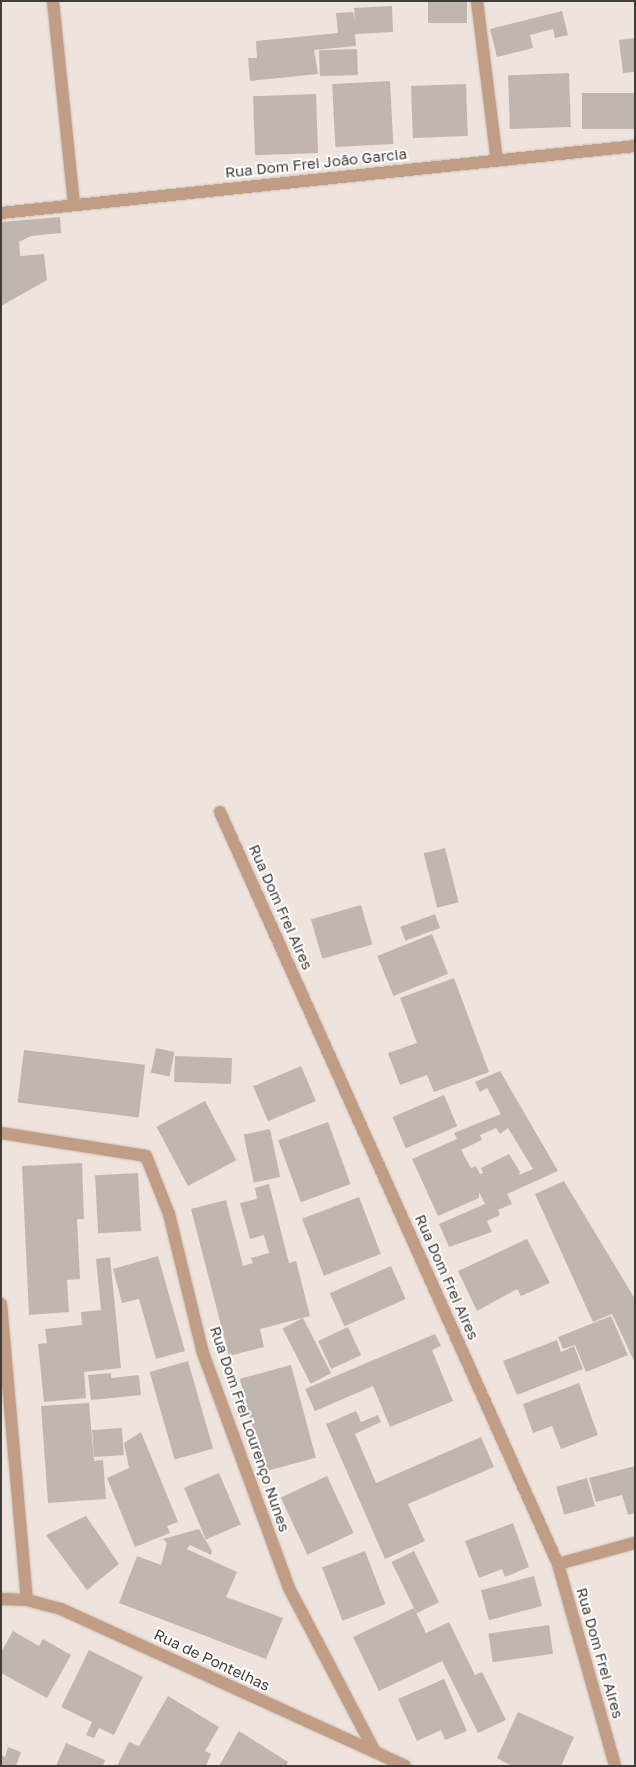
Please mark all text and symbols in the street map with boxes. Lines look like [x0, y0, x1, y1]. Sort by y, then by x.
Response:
street label: Rua Dom Frei João Garcia [224, 144, 408, 182]
street label: Rua Dom Frei Aires [245, 842, 317, 972]
street label: Rua Dom Frei Aires [411, 1212, 483, 1342]
street label: Rua Dom Frei Lourenço Nunes [206, 1324, 294, 1534]
street label: Rua Dom Frei Aires [573, 1586, 627, 1720]
street label: Rua de Pontelhas [151, 1625, 273, 1695]

